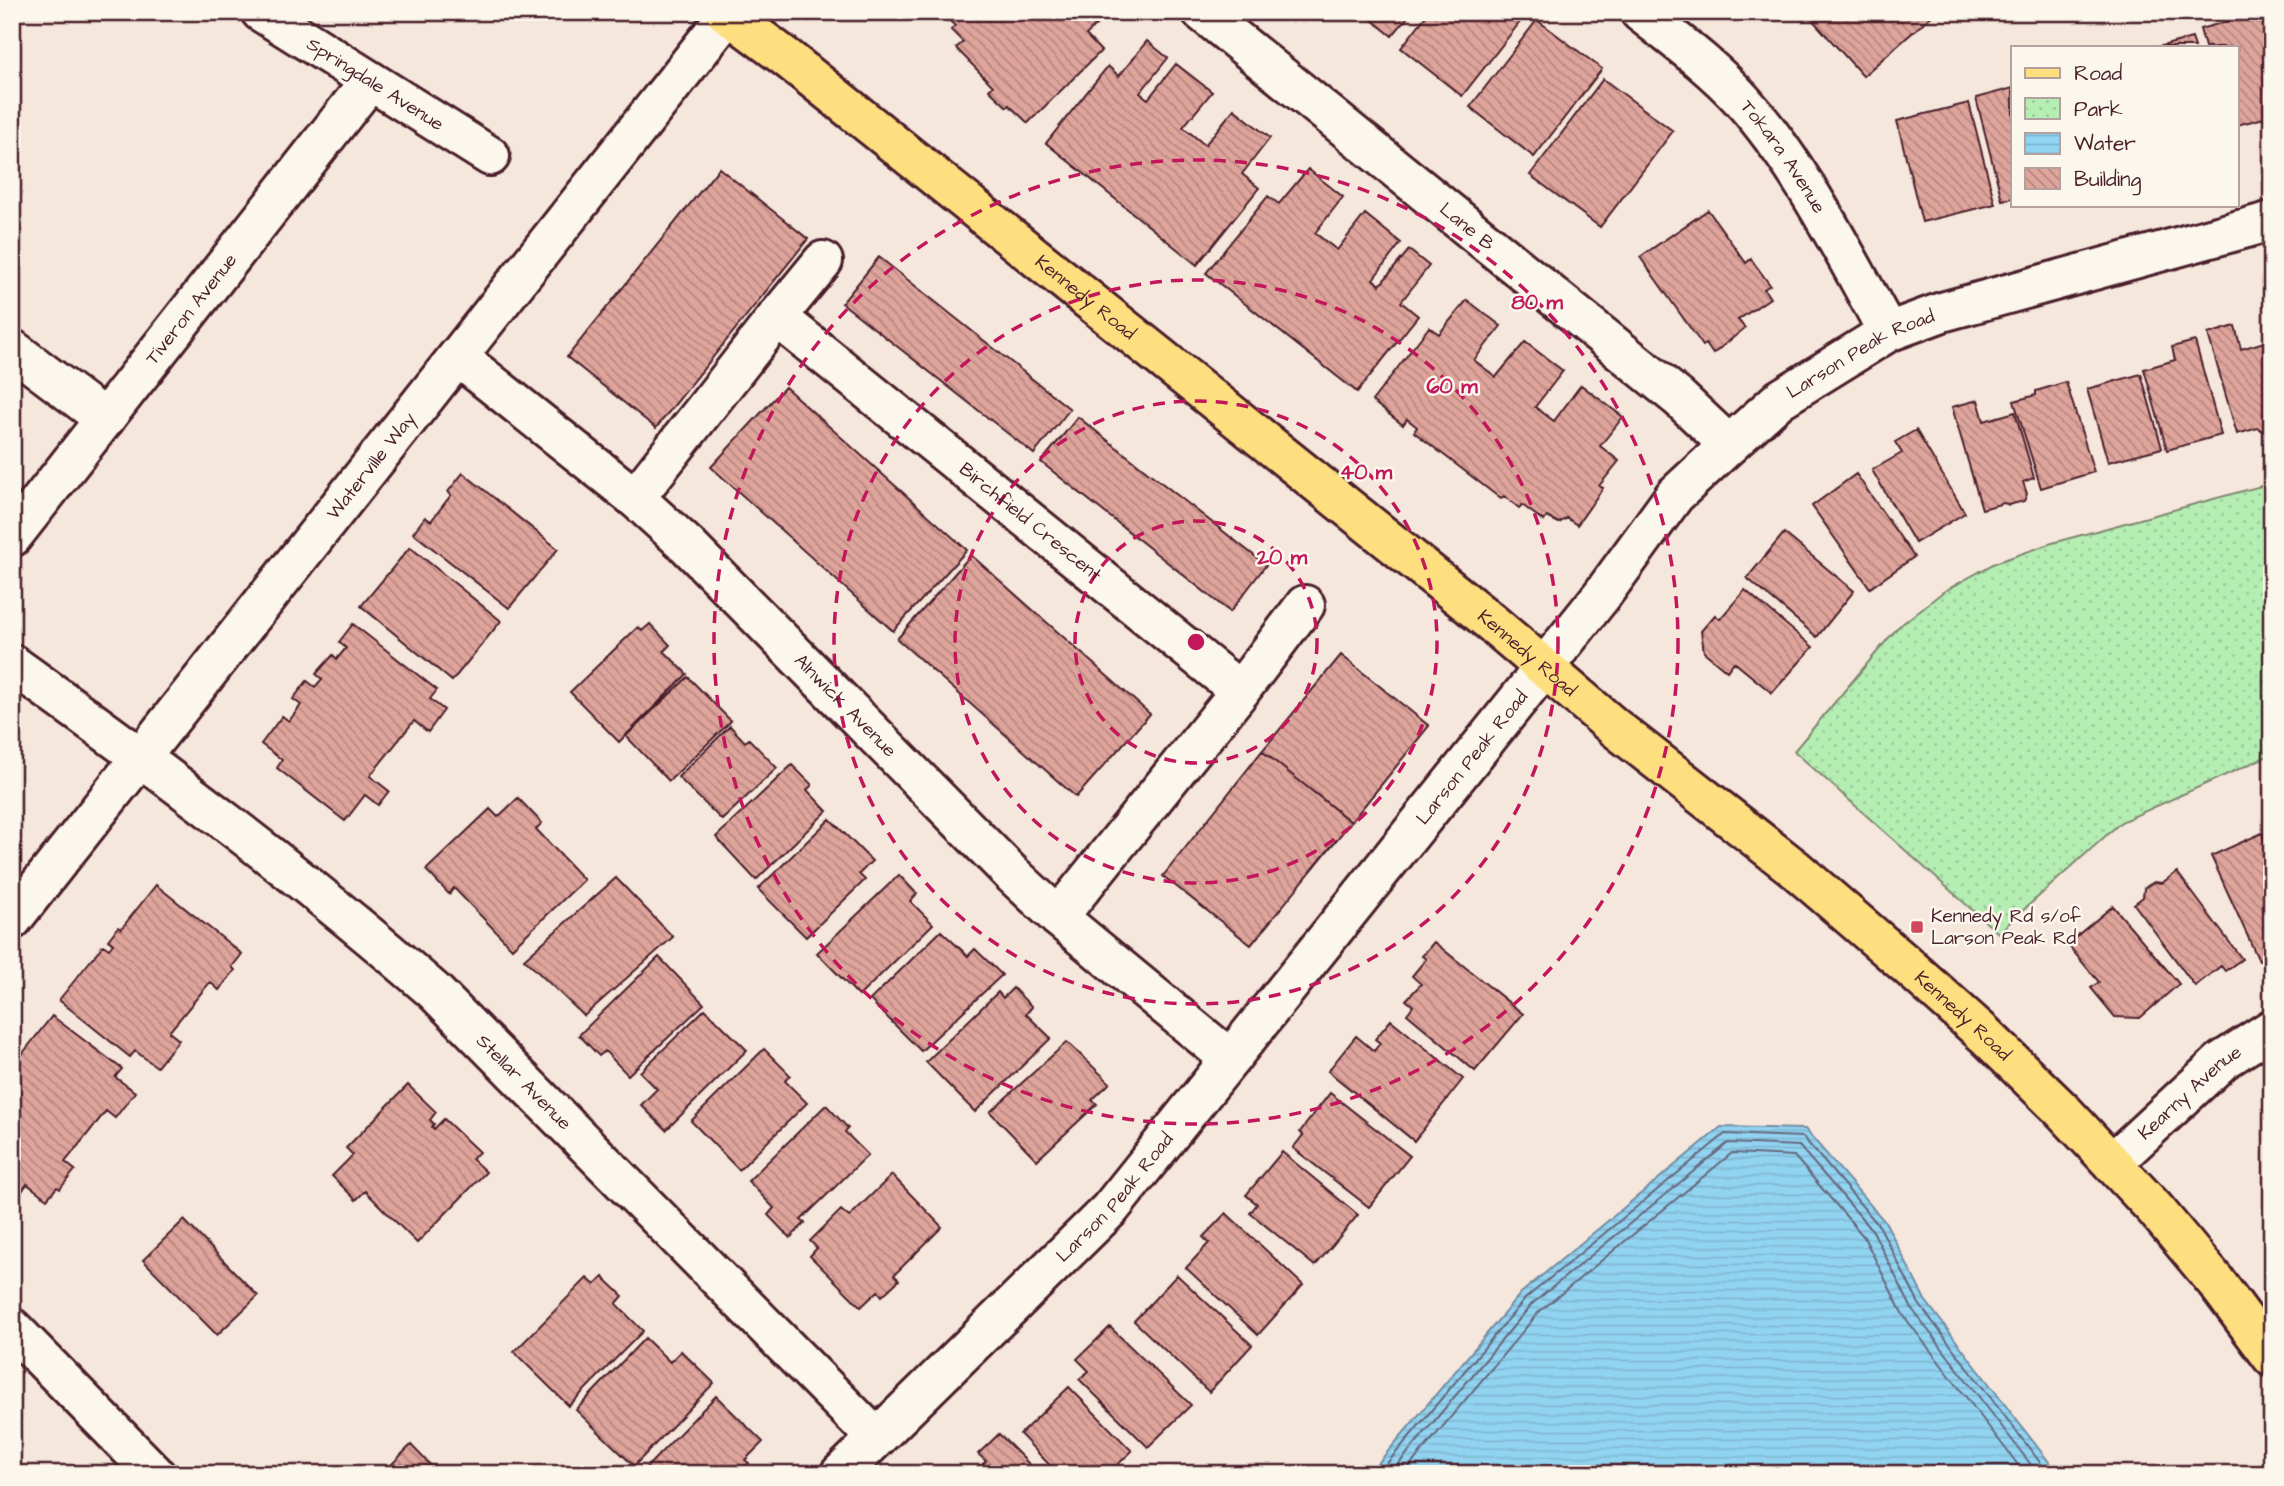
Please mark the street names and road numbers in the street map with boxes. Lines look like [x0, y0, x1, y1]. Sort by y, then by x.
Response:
street label: Springdale Avenue [301, 31, 449, 137]
street label: Tokara Avenue [1734, 94, 1832, 218]
street label: Lane B [1434, 196, 1501, 257]
street label: Tiveron Avenue [139, 248, 243, 370]
street label: Kennedy Road [1029, 249, 1142, 346]
street label: Larson Peak Road [1781, 302, 1938, 405]
street label: Waterville Way [320, 406, 423, 525]
street label: Birchfield Crescent [953, 456, 1108, 588]
street label: Kennedy Road [1472, 603, 1583, 703]
street label: Alnwick Avenue [788, 648, 903, 763]
street label: Larson Peak Road [1410, 684, 1534, 830]
street label: Kennedy Road [1908, 965, 2017, 1067]
street label: Stellar Avenue [470, 1028, 578, 1136]
street label: Kearny Avenue [2132, 1039, 2247, 1146]
street label: Larson Peak Road [1050, 1127, 1180, 1268]

